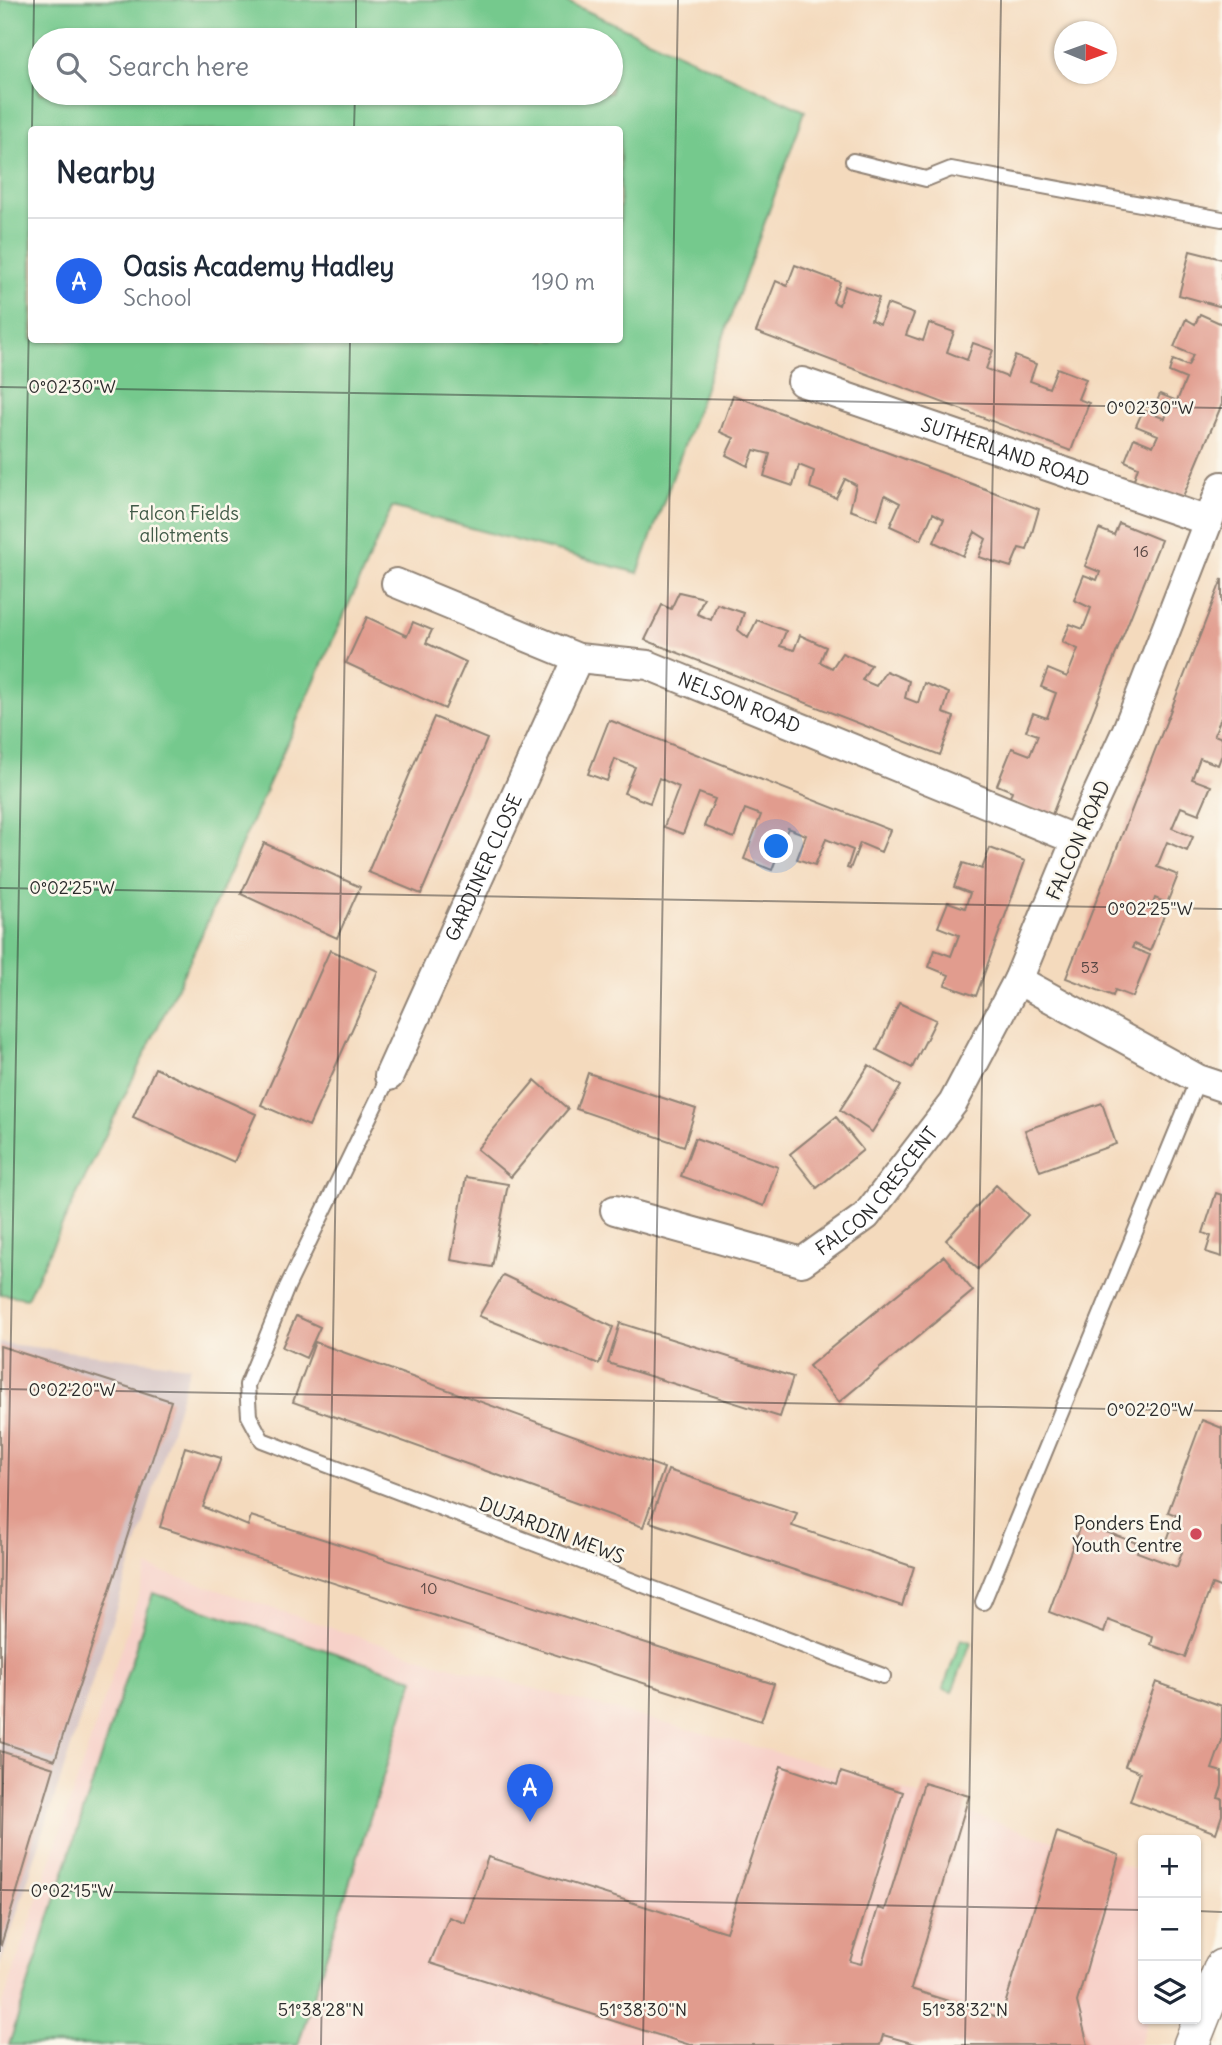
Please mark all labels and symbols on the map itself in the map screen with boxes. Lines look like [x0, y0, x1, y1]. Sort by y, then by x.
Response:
north arrow [1054, 21, 1117, 84]
text: 0°02'30"W [28, 375, 116, 398]
text: 0°02'30"W [1106, 396, 1194, 419]
street label: SUTHERLAND ROAD [918, 412, 1093, 492]
park label: Falcon Fields allotments [129, 501, 239, 547]
house number: 16 [1133, 541, 1149, 561]
street label: NELSON ROAD [675, 667, 804, 738]
street label: FALCON ROAD [1041, 776, 1115, 904]
street label: GARDINER CLOSE [440, 790, 527, 945]
your location [759, 829, 793, 863]
text: 0°02'25"W [29, 876, 115, 899]
text: 0°02'25"W [1107, 897, 1193, 920]
house number: 53 [1081, 957, 1099, 977]
street label: FALCON CRESCENT [811, 1122, 942, 1260]
text: 0°02'20"W [28, 1378, 116, 1401]
text: 0°02'20"W [1106, 1398, 1194, 1421]
street label: DUJARDIN MEWS [476, 1491, 628, 1569]
place label: Ponders End Youth Centre [1072, 1511, 1182, 1557]
marker: Ponders End Youth Centre [1188, 1526, 1204, 1542]
house number: 10 [421, 1578, 437, 1598]
pin: A [507, 1764, 553, 1822]
text: 0°02'15"W [31, 1879, 114, 1902]
text: 51°38'28"N [278, 1998, 364, 2021]
text: 51°38'30"N [599, 1998, 687, 2021]
text: 51°38'32"N [922, 1998, 1008, 2021]

